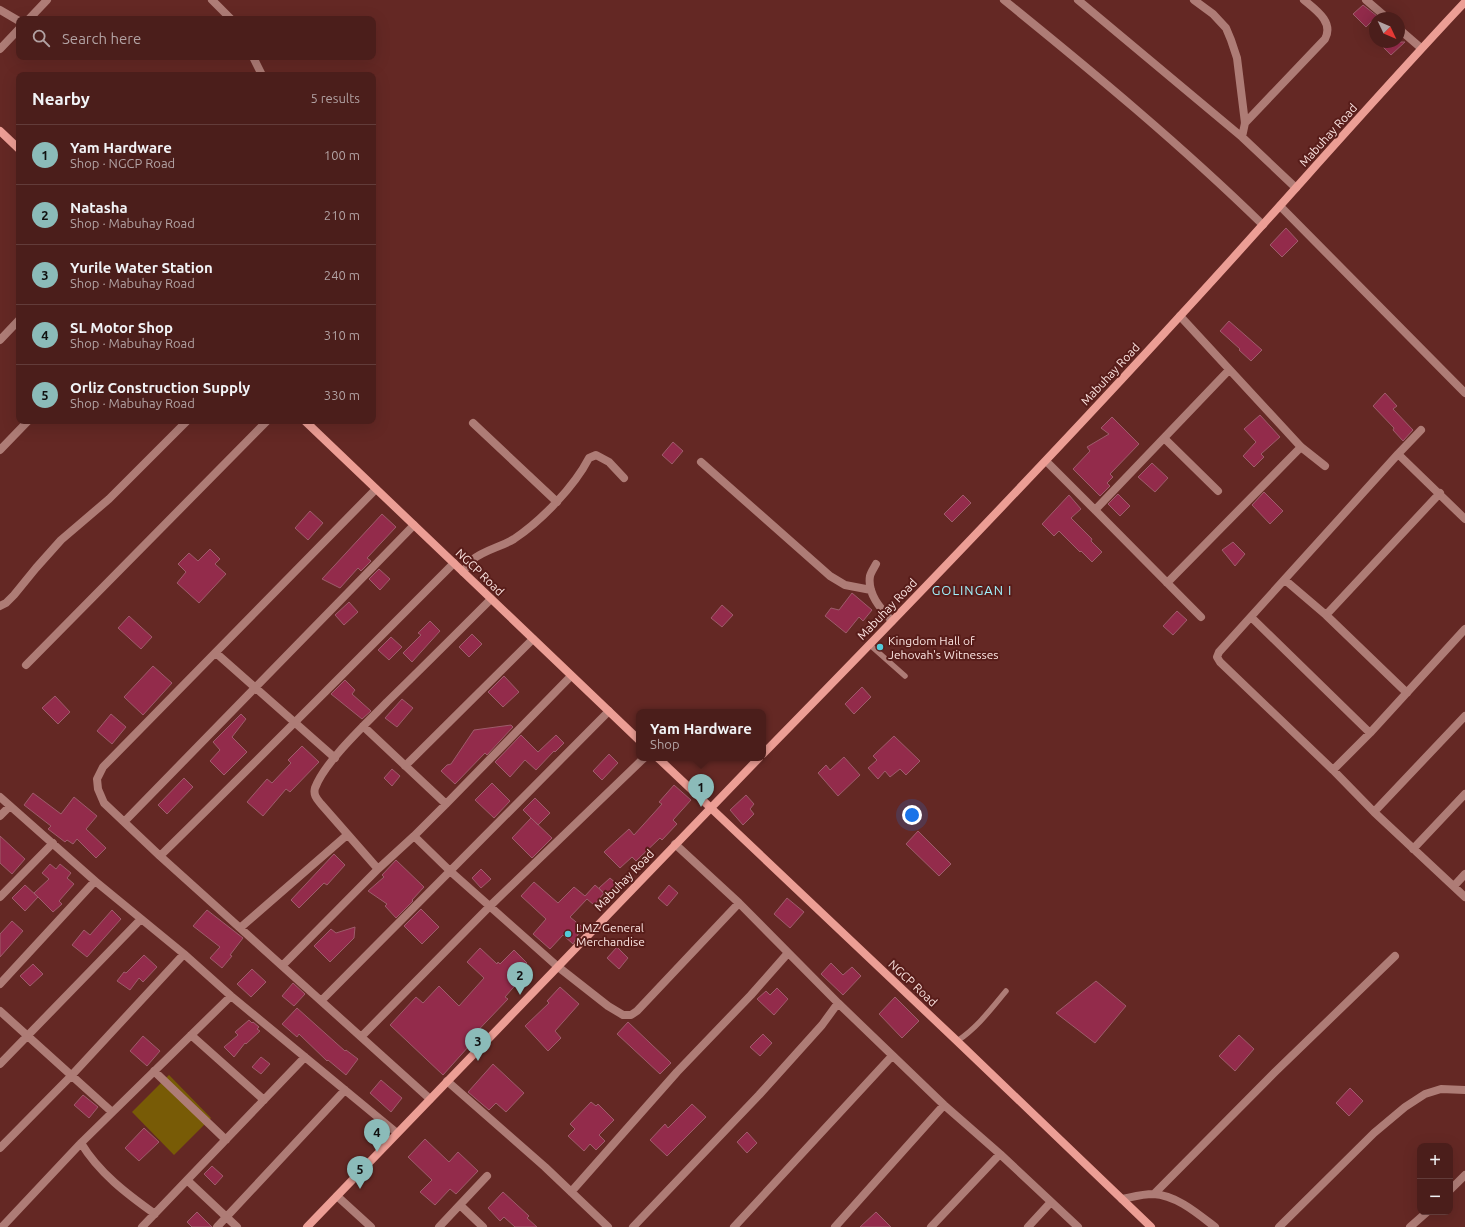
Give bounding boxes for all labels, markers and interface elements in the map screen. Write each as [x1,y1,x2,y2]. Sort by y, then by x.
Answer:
north arrow [1369,12,1405,48]
search box [16,16,376,60]
icon: search [30,27,52,49]
text: Search here [62,30,141,47]
text: Nearby [32,89,90,108]
text: 5 results [310,91,360,105]
street label: Mabuhay Road [1297,101,1359,169]
text: Yam Hardware [70,139,172,156]
text: 1 [41,148,49,162]
text: 100 m [324,148,360,162]
text: Shop · NGCP Road [70,156,175,170]
text: Natasha [70,199,128,216]
text: 2 [41,208,49,222]
text: 210 m [324,208,360,222]
text: Shop · Mabuhay Road [70,216,195,230]
text: Yurile Water Station [70,259,213,276]
text: 3 [41,268,49,282]
text: 240 m [324,268,360,282]
text: Shop · Mabuhay Road [70,276,195,290]
text: SL Motor Shop [70,319,173,336]
text: 4 [41,328,49,342]
text: 310 m [324,328,360,342]
text: Shop · Mabuhay Road [70,336,195,350]
street label: Mabuhay Road [1078,340,1142,408]
text: Orliz Construction Supply [70,379,250,396]
text: 5 [41,388,49,402]
text: 330 m [324,388,360,402]
text: Shop · Mabuhay Road [70,396,195,410]
street label: NGCP Road [453,546,507,598]
street label: Mabuhay Road [855,576,919,642]
district label: GOLINGAN I [932,583,1012,597]
place label: Kingdom Hall of Jehovah's Witnesses [888,634,999,661]
marker: Kingdom Hall of Jehovah's Witnesses [875,642,885,652]
popup [636,709,766,761]
text: Yam Hardware [650,720,752,737]
text: Shop [650,737,680,751]
pin: 1 [688,774,714,807]
your location [902,805,922,825]
street label: Mabuhay Road [592,847,656,913]
place label: LMZ General Merchandise [576,921,645,948]
marker: LMZ General Merchandise [563,929,573,939]
street label: NGCP Road [886,957,940,1009]
pin: 2 [507,962,533,995]
pin: 3 [465,1028,491,1061]
pin: 4 [364,1119,390,1152]
map controls [1417,1143,1453,1215]
button: + [1417,1143,1453,1179]
pin: 5 [347,1156,373,1189]
button: − [1417,1179,1453,1215]

